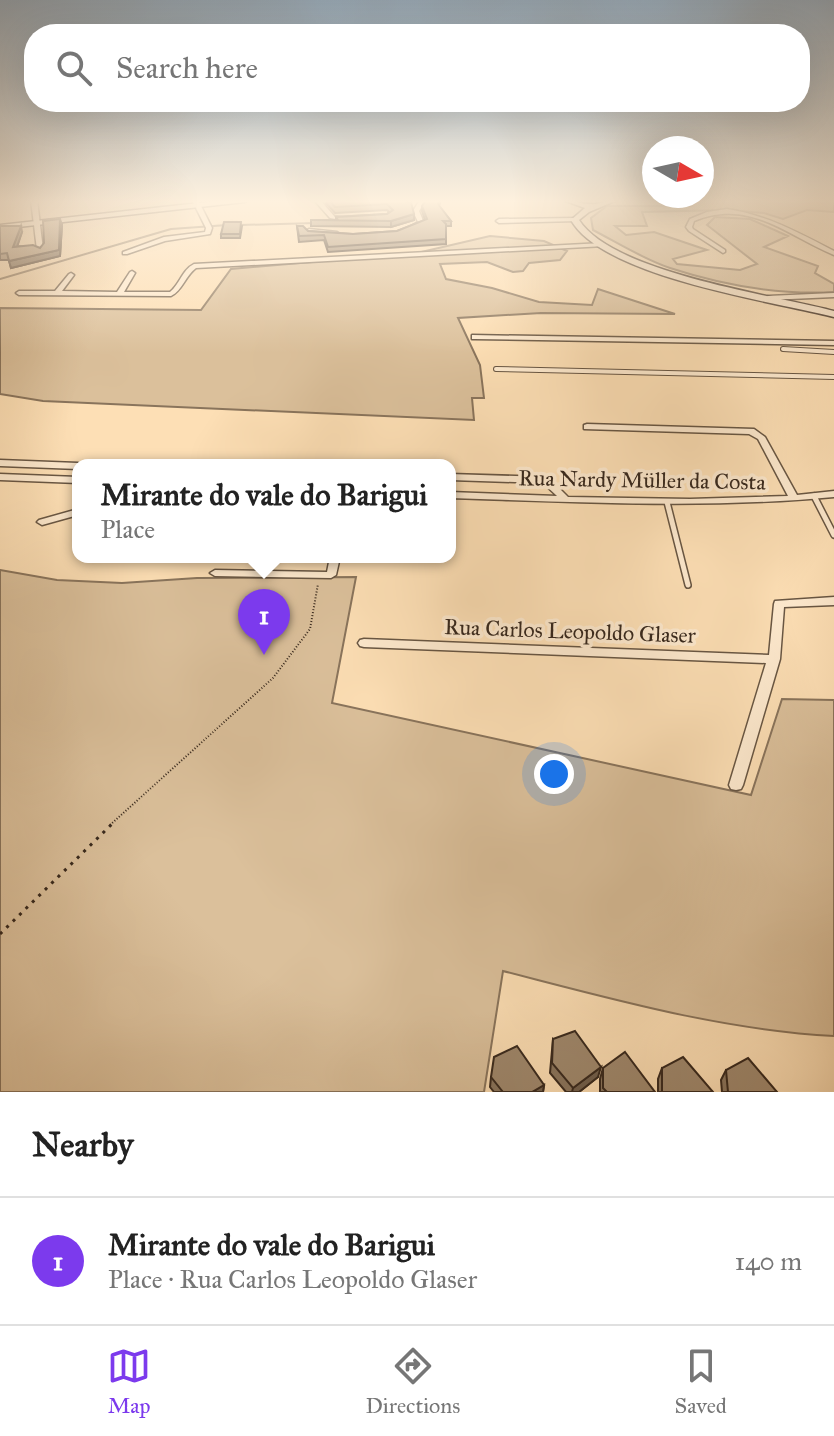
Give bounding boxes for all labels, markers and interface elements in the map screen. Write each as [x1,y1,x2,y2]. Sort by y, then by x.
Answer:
search box [24,24,810,112]
icon: search [52,46,96,90]
text: Search here [116,50,258,86]
north arrow [642,136,714,208]
popup [72,459,456,563]
street label: Rua Nardy Müller da Costa [518,464,767,496]
text: Mirante do vale do Barigui [100,477,428,513]
text: Place [100,513,155,545]
pin: 1 [238,589,290,655]
street label: Rua Carlos Leopoldo Glaser [444,613,697,649]
your location [534,754,574,794]
text: Nearby [32,1124,134,1165]
text: Mirante do vale do Barigui [108,1227,435,1263]
text: 1 [53,1245,63,1277]
text: 140 m [735,1245,802,1277]
text: Place · Rua Carlos Leopoldo Glaser [108,1263,477,1295]
tab: Map [107,1344,151,1419]
tab: Directions [365,1344,460,1419]
tab: Saved [675,1344,727,1419]

